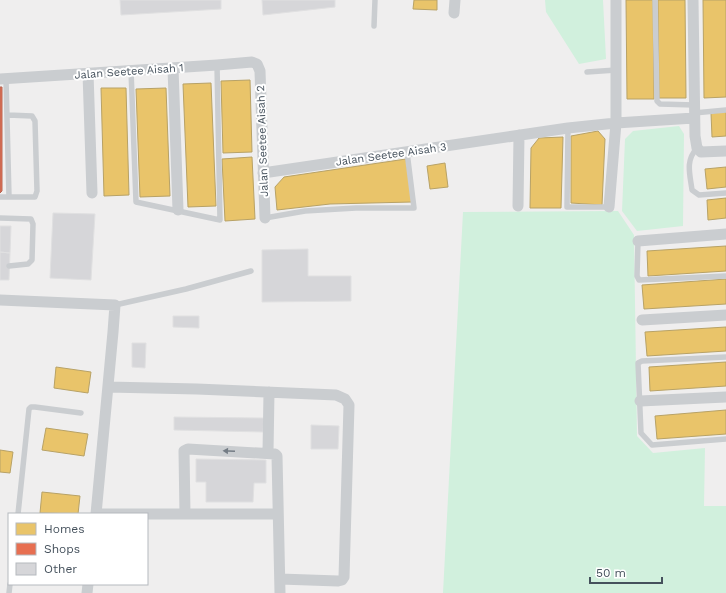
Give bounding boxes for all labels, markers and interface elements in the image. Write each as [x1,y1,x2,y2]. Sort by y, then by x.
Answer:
street label: Jalan Seetee Aisah 1 [74,61,184,82]
street label: Jalan Seetee Aisah 2 [254,85,271,197]
street label: Jalan Seetee Aisah 3 [335,140,447,169]
one-way arrow [223,447,235,454]
legend [8,513,148,585]
text: Homes [44,522,85,536]
text: Shops [44,542,80,556]
scale bar [590,559,662,585]
text: Other [44,562,77,576]
text: 50 m [596,566,626,580]

